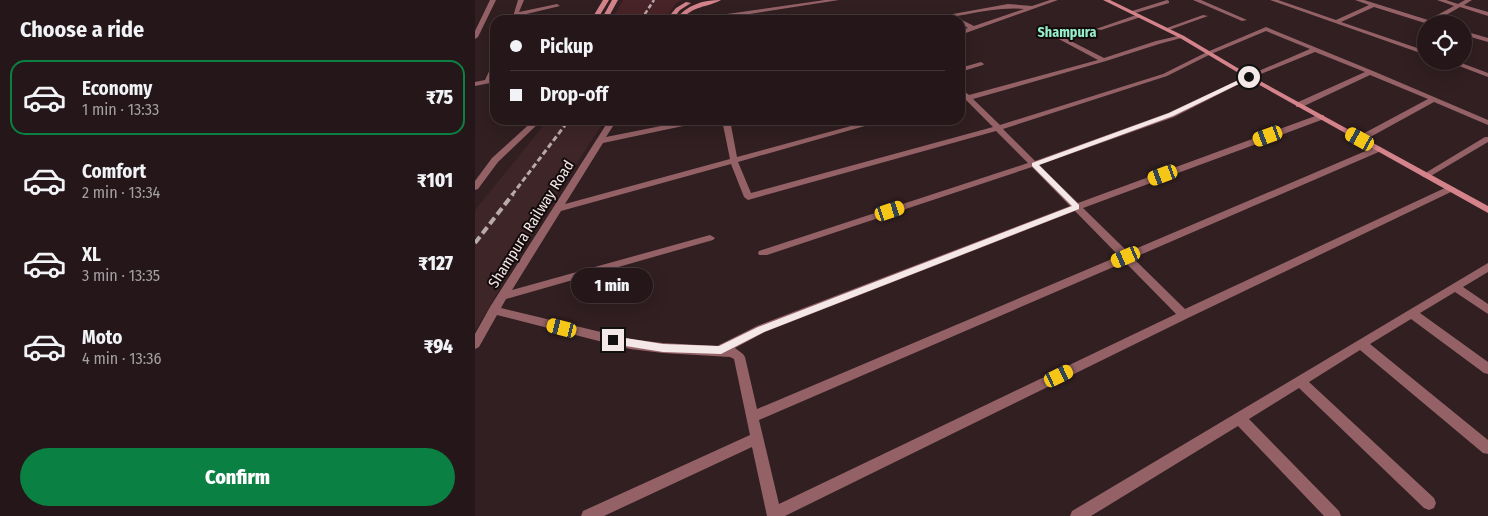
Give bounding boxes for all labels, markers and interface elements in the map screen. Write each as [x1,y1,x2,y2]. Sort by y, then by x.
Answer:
map controls [1417,15,1472,70]
button: locate [1417,15,1472,70]
text: Choose a ride [20,16,144,43]
district label: Shampura [1038,24,1096,41]
text: Pickup [540,35,593,58]
route start [1238,66,1260,88]
icon: car [22,75,67,120]
text: Economy [82,77,152,100]
text: Drop-off [540,83,608,106]
text: ₹75 [426,86,453,109]
text: 1 min · 13:33 [82,100,159,119]
car [1251,124,1284,148]
car [1343,125,1376,153]
street label: Shampura Railway Road [484,157,578,291]
icon: car [22,158,67,203]
text: Comfort [82,160,146,183]
car [1146,163,1179,187]
text: ₹101 [417,169,453,192]
text: 2 min · 13:34 [82,183,160,202]
car [873,199,906,223]
icon: car [22,241,67,286]
text: XL [82,243,101,266]
car [1109,244,1142,270]
text: ₹127 [418,252,453,275]
text: 3 min · 13:35 [82,266,160,285]
callout: 1 min [572,268,654,302]
text: 1 min [595,276,629,295]
car [545,317,578,339]
icon: car [22,324,67,369]
text: Moto [82,326,122,349]
route end [602,329,624,351]
text: ₹94 [424,335,453,358]
text: 4 min · 13:36 [82,349,161,368]
car [1042,363,1075,389]
button: Confirm [20,448,455,506]

